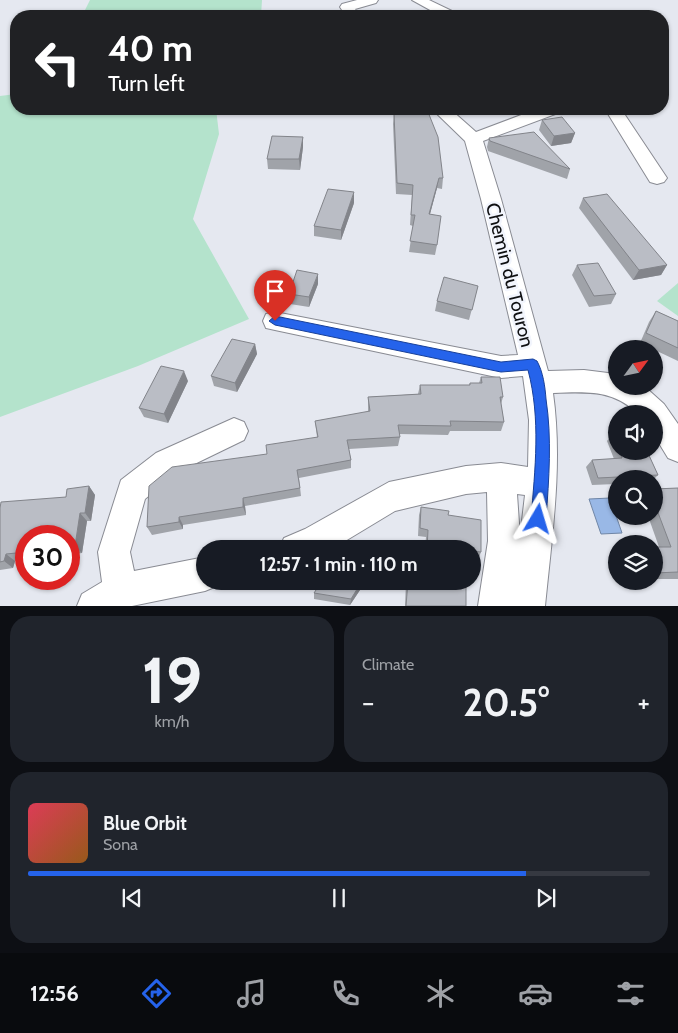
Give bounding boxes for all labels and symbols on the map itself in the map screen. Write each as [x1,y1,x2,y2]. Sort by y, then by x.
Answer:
street label: Chemin du Touron [481,200,539,350]
pin [254,270,296,321]
north arrow [608,340,662,395]
position arrow [511,492,563,544]
speed limit sign: 30 [15,525,80,590]

